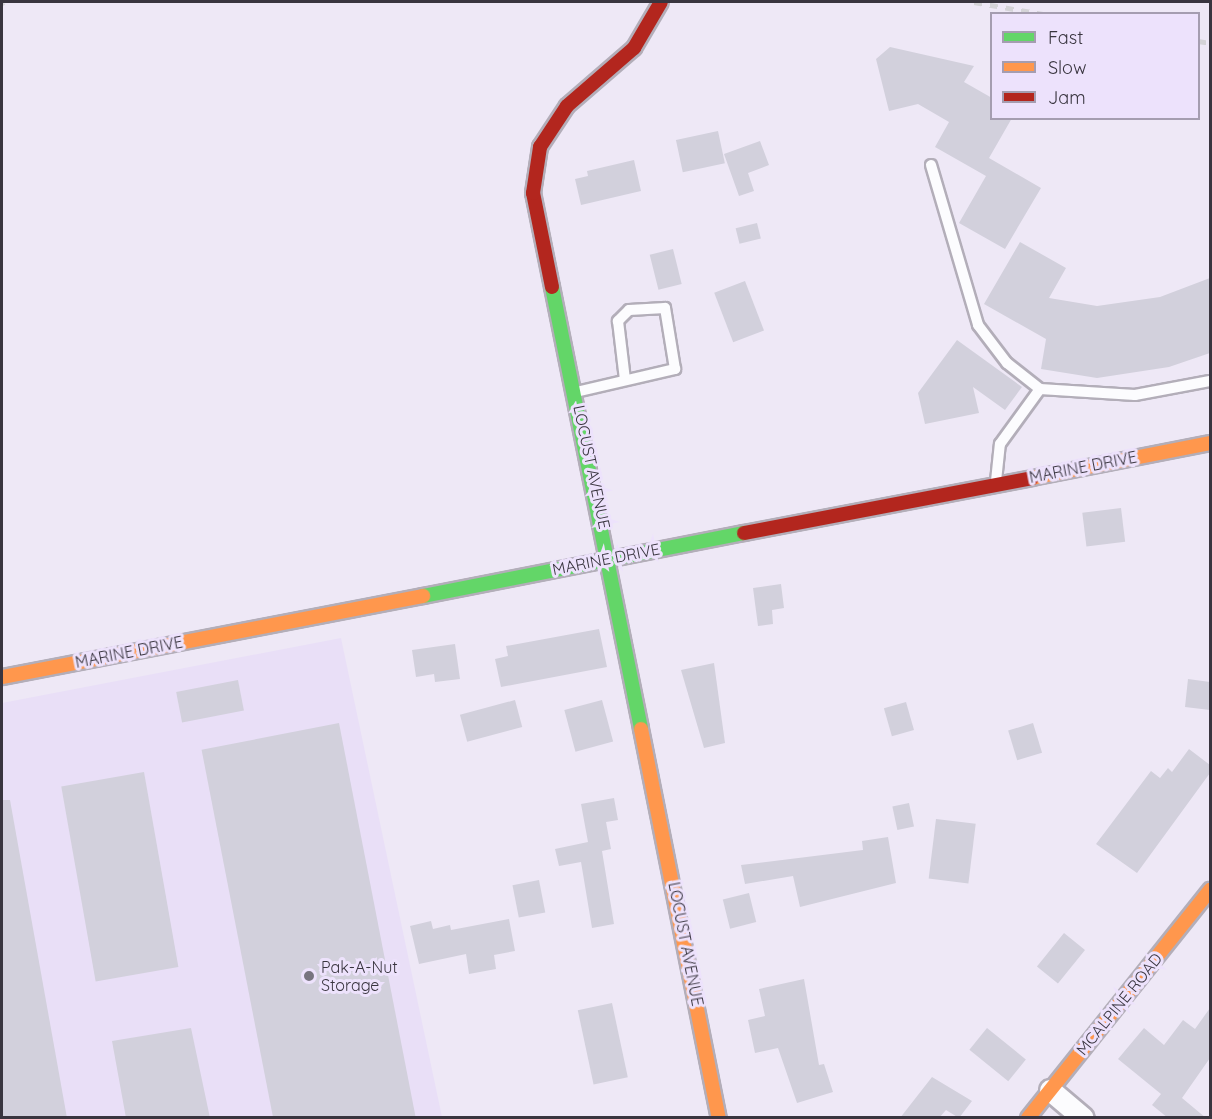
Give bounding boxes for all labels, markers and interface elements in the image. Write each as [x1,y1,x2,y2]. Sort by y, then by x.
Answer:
legend [990,12,1200,120]
text: Fast [1048,26,1083,49]
text: Slow [1048,56,1086,79]
text: Jam [1048,86,1086,109]
street label: LOCUST AVENUE [570,403,614,531]
street label: MARINE DRIVE [1027,447,1139,487]
street label: MARINE DRIVE [550,539,662,579]
street label: MARINE DRIVE [73,632,185,672]
street label: LOCUST AVENUE [665,880,707,1008]
street label: MCALPINE ROAD [1072,949,1166,1059]
place label: Pak-A-Nut Storage [321,957,398,995]
marker: Pak-A-Nut Storage [302,969,316,983]

